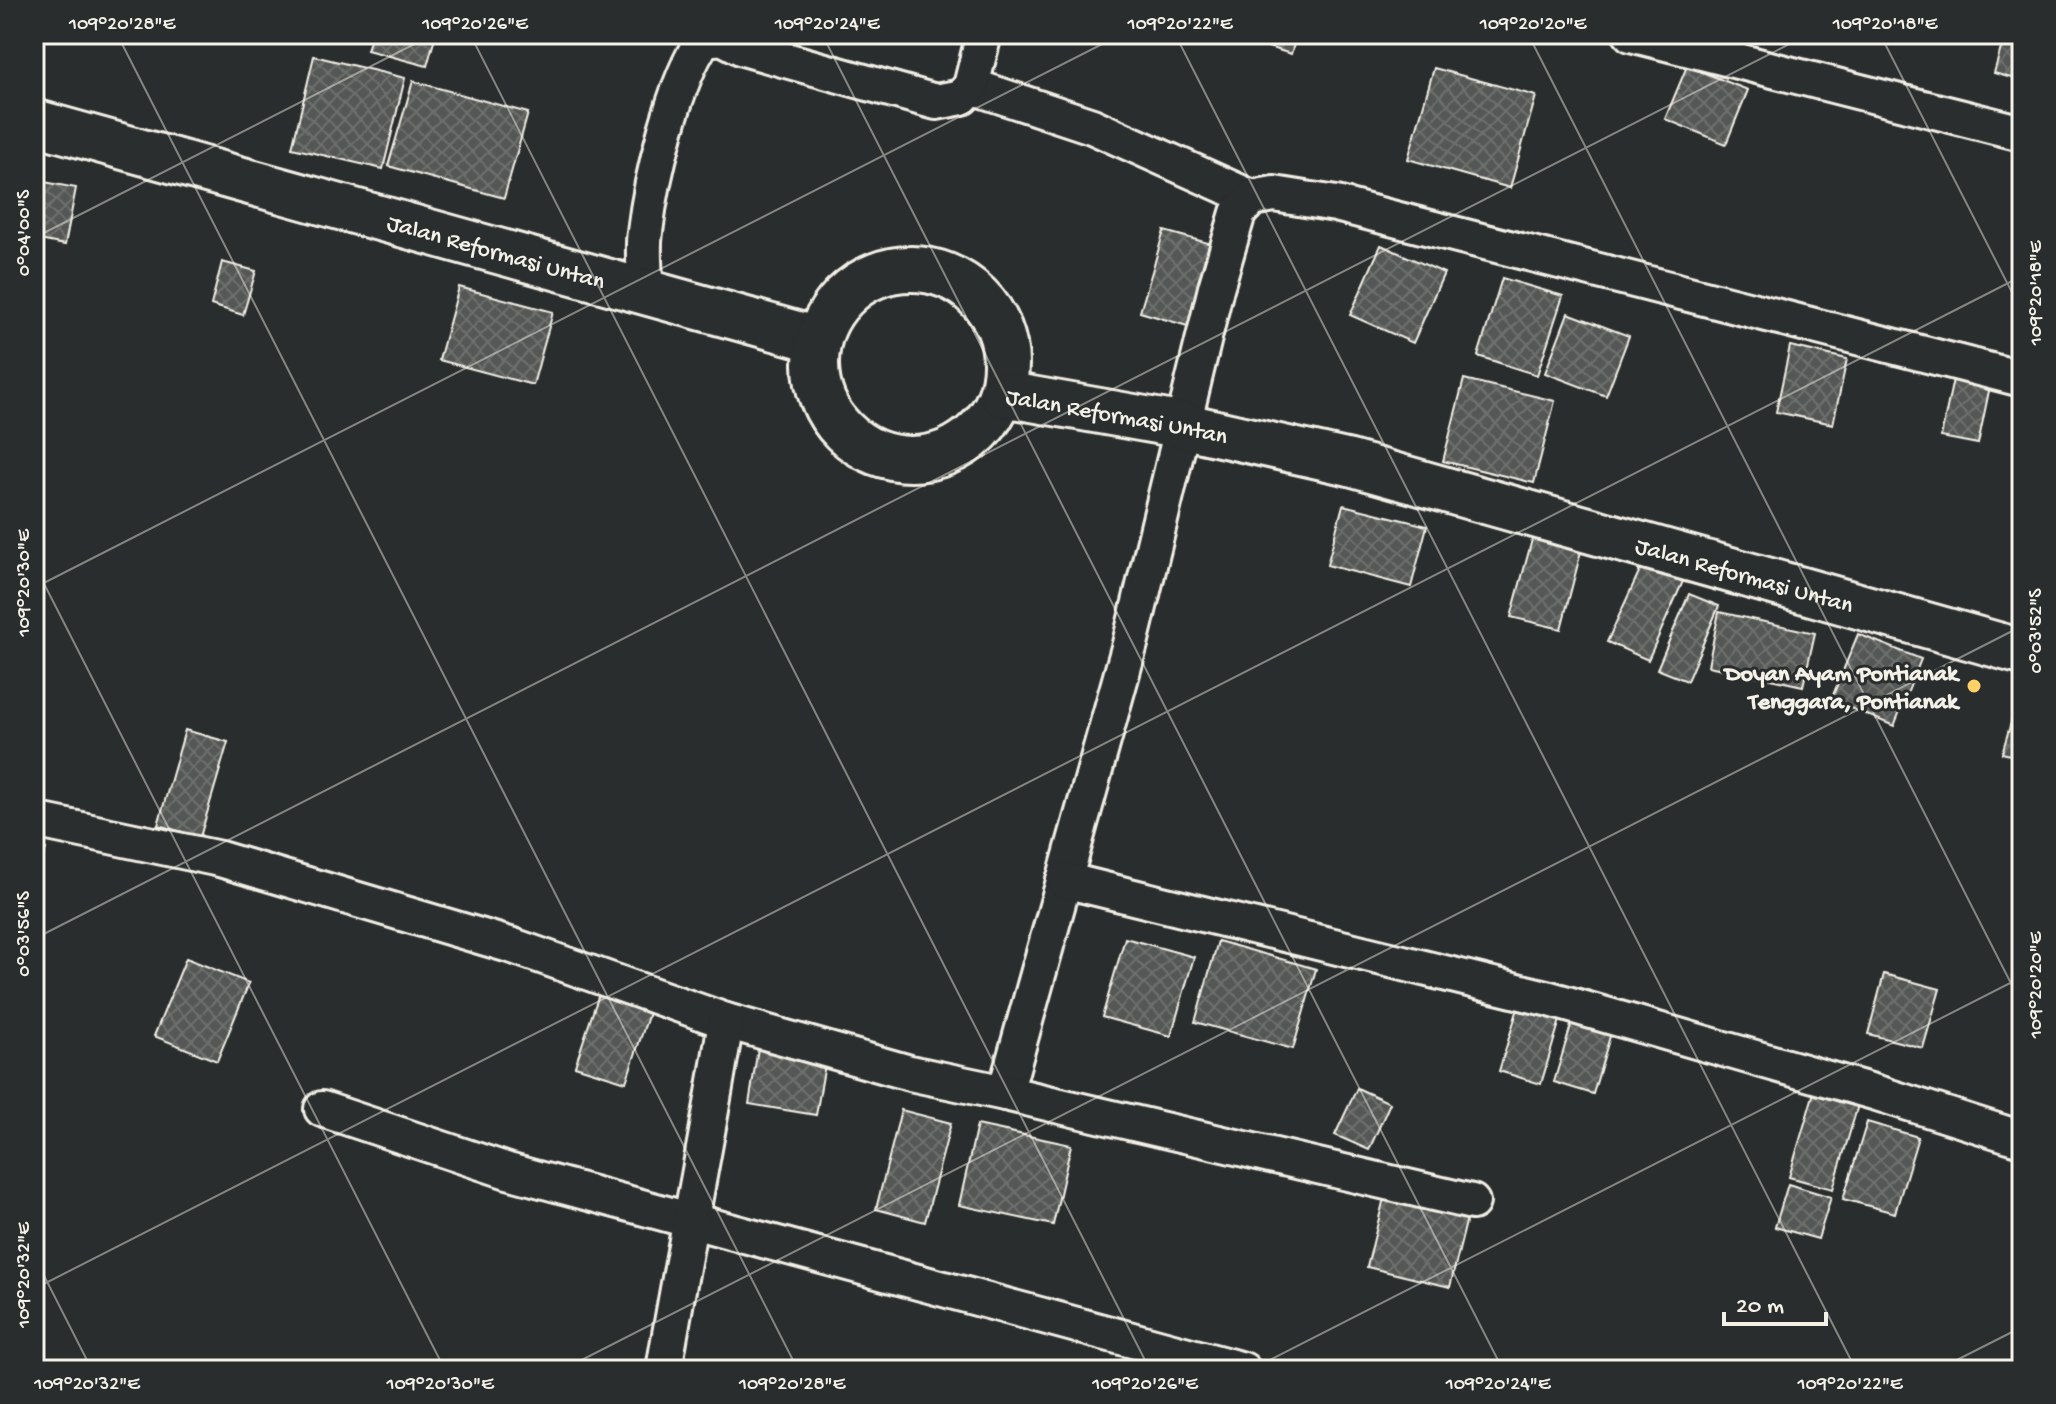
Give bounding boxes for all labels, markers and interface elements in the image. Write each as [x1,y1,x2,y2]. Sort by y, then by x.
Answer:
text: 109°20'28"E [68,14,177,37]
text: 109°20'26"E [421,14,529,37]
text: 109°20'24"E [774,14,881,37]
text: 109°20'22"E [1126,14,1234,37]
text: 109°20'20"E [1479,14,1588,37]
text: 109°20'18"E [1832,14,1939,37]
text: 0°04'00"S [14,189,37,276]
street label: Jalan Reformasi Untan [383,210,608,298]
text: 109°20'18"E [2026,239,2049,346]
street label: Jalan Reformasi Untan [1003,384,1231,453]
text: 109°20'30"E [14,528,37,638]
street label: Jalan Reformasi Untan [1632,533,1857,622]
text: 0°03'52"S [2026,588,2049,674]
place label: Doyan Ayam Pontianak Tenggara, Pontianak [1723,661,1961,718]
marker: Doyan Ayam Pontianak Tenggara, Pontianak [1965,677,1983,695]
text: 0°03'56"S [14,891,37,977]
text: 109°20'20"E [2026,930,2049,1039]
text: 109°20'32"E [14,1221,37,1329]
scale bar [1724,1276,1826,1326]
text: 20 m [1736,1293,1784,1322]
text: 109°20'32"E [33,1374,141,1397]
text: 109°20'30"E [385,1374,495,1397]
text: 109°20'28"E [738,1374,847,1397]
text: 109°20'26"E [1091,1374,1199,1397]
text: 109°20'24"E [1445,1374,1552,1397]
text: 109°20'22"E [1796,1374,1904,1397]

